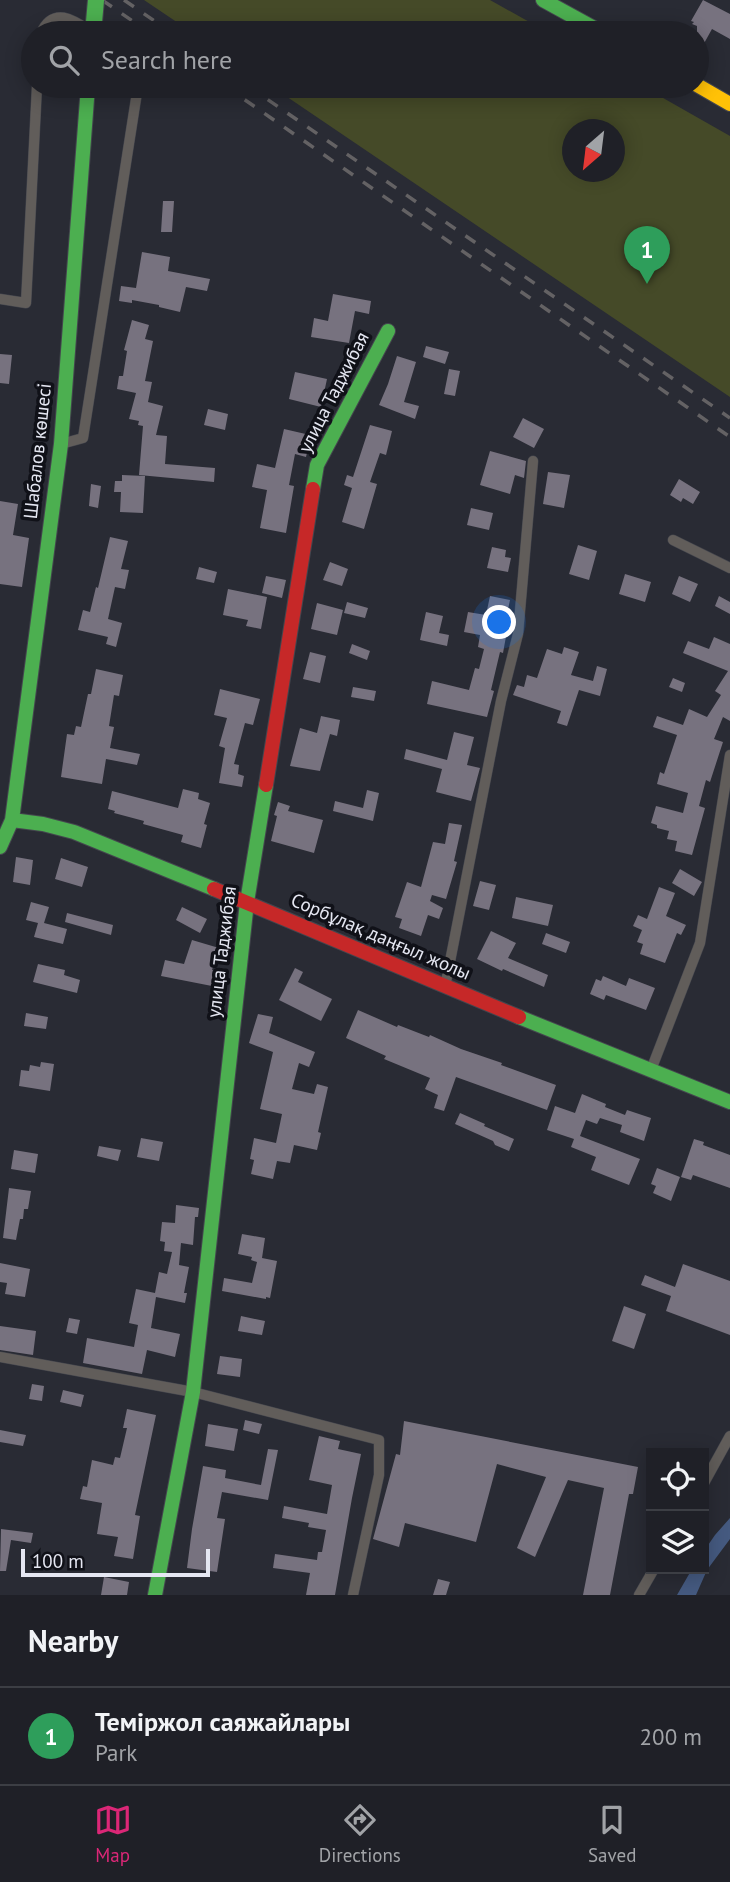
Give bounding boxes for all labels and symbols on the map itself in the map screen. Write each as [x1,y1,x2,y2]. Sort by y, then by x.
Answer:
north arrow [562,119,625,182]
pin: 1 [624,226,670,284]
street label: улица Таджибая [292,328,374,456]
street label: Шабалов көшесі [18,382,56,520]
your location [482,605,516,639]
street label: улица Таджибая [201,885,241,1019]
street label: Сорбұлақ даңғыл жолы [288,887,474,985]
scale bar [21,1546,210,1578]

